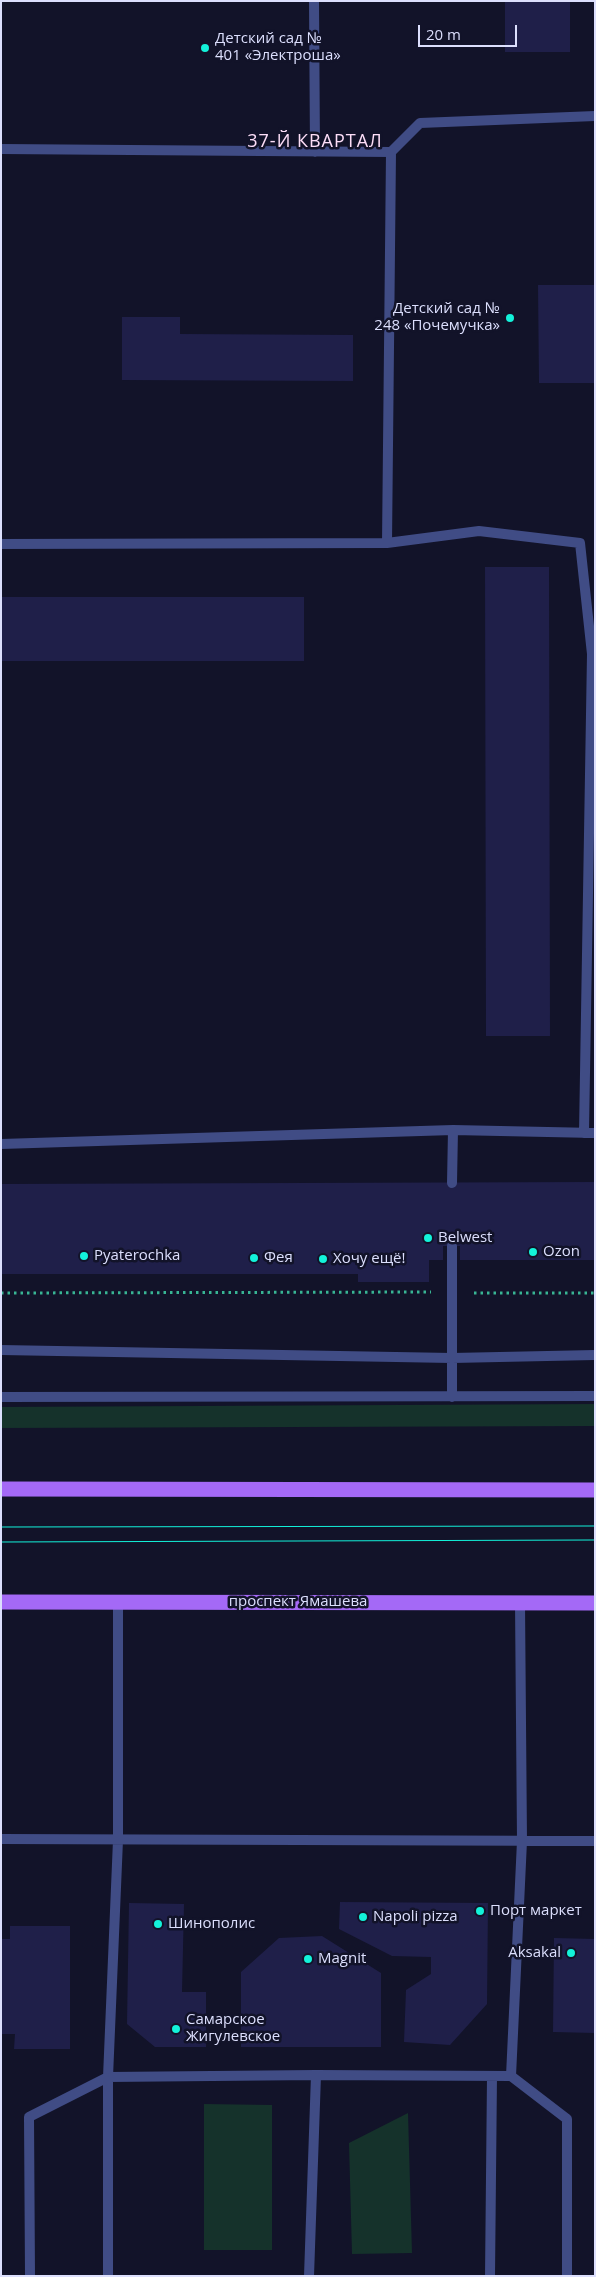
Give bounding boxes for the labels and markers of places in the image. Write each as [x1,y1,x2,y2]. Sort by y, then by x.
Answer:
place label: Детский сад № 401 «Электроша» [215,30,341,65]
marker: Детский сад № 401 «Электроша» [199,42,211,54]
place label: Детский сад № 248 «Почемучка» [374,300,500,335]
marker: Детский сад № 248 «Почемучка» [504,312,516,324]
place label: Belwest [438,1229,492,1247]
marker: Belwest [422,1232,434,1244]
place label: Ozon [543,1243,580,1261]
marker: Ozon [527,1246,539,1258]
place label: Pyaterochka [94,1247,180,1265]
place label: Фея [264,1249,293,1267]
marker: Pyaterochka [78,1250,90,1262]
place label: Хочу ещё! [333,1250,405,1268]
marker: Фея [248,1252,260,1264]
marker: Хочу ещё! [317,1253,329,1265]
place label: Порт маркет [490,1902,582,1920]
marker: Порт маркет [474,1905,486,1917]
place label: Napoli pizza [373,1908,458,1926]
marker: Napoli pizza [357,1911,369,1923]
place label: Шинополис [168,1915,255,1933]
marker: Шинополис [152,1918,164,1930]
place label: Aksakal [508,1944,561,1962]
marker: Aksakal [565,1947,577,1959]
place label: Magnit [318,1950,366,1968]
marker: Magnit [302,1953,314,1965]
place label: Самарское Жигулевское [186,2011,280,2046]
marker: Самарское Жигулевское [170,2023,182,2035]

